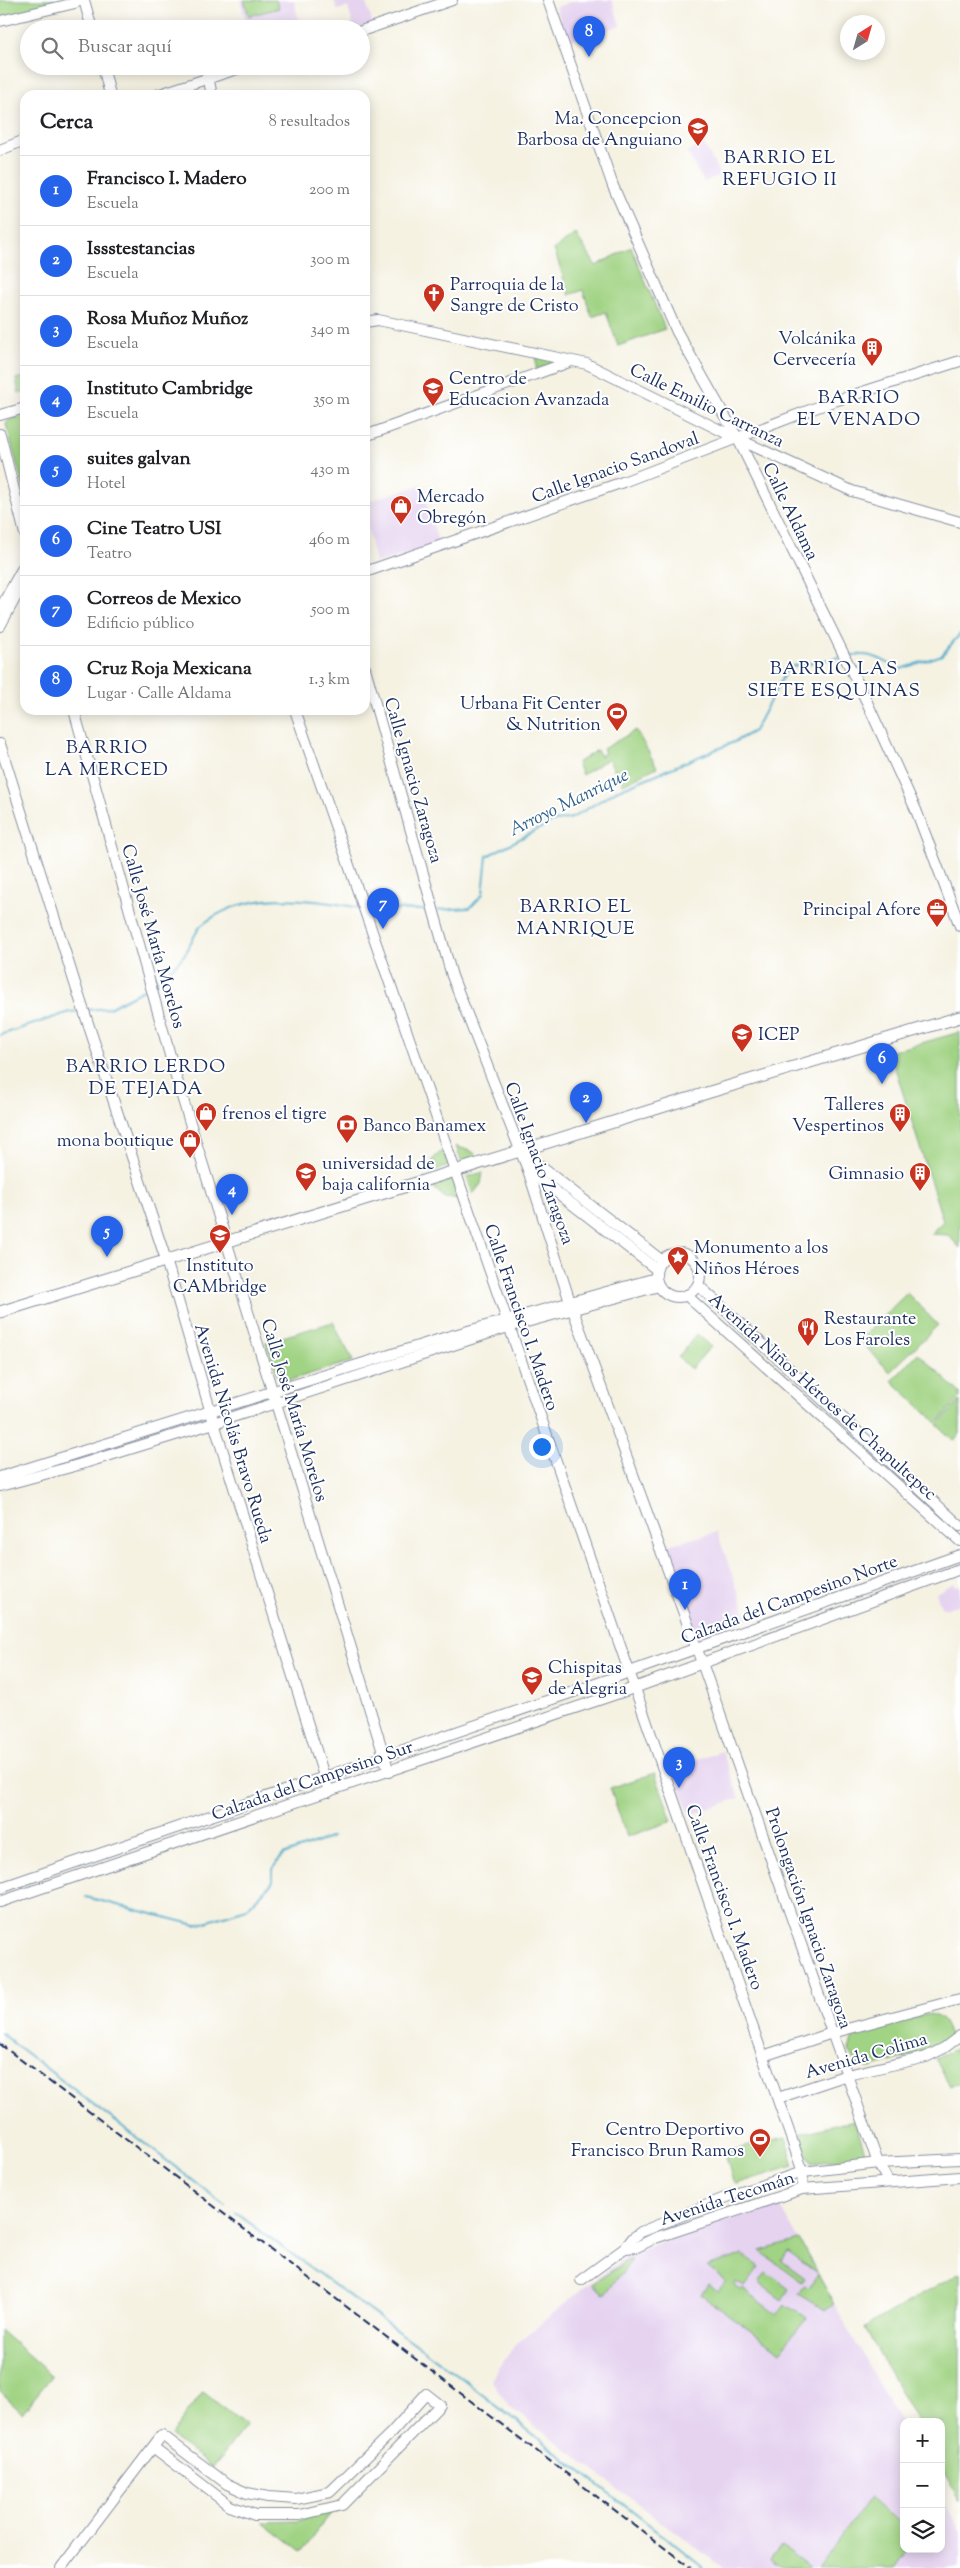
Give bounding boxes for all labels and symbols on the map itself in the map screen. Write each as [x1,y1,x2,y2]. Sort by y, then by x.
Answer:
north arrow [840,15,885,60]
pin: 8 [573,16,605,57]
place label: Ma. Concepcion Barbosa de Anguiano [517,107,682,154]
school or university icon: Ma. Concepcion Barbosa de Anguiano [686,116,710,147]
district label: BARRIO EL REFUGIO II [722,145,838,194]
place label: Parroquia de la Sangre de Cristo [450,273,579,320]
church icon: Parroquia de la Sangre de Cristo [422,282,446,313]
place label: Volcánika Cervecería [773,327,856,374]
building icon: Volcánika Cervecería [860,336,884,367]
street label: Calle Emilio Carranza [624,358,788,456]
place label: Centro de Educacion Avanzada [449,367,609,414]
school or university icon: Centro de Educacion Avanzada [421,376,445,407]
district label: BARRIO EL VENADO [797,385,921,434]
street label: Calle Ignacio Sandoval [528,426,703,511]
street label: Calle Aldama [754,459,824,565]
place label: Mercado Obregón [417,485,487,532]
shop icon: Mercado Obregón [389,494,413,525]
district label: BARRIO LAS SIETE ESQUINAS [747,656,921,705]
place label: Urbana Fit Center & Nutrition [460,692,601,739]
street label: Calle Ignacio Zaragoza [376,695,448,867]
sports icon: Urbana Fit Center & Nutrition [605,701,629,732]
district label: BARRIO LA MERCED [45,735,169,784]
water label: Arroyo Manrique [505,762,634,844]
street label: Calle José María Morelos [113,841,191,1032]
pin: 7 [367,888,399,929]
district label: BARRIO EL MANRIQUE [517,894,635,943]
office icon: Principal Afore [925,897,949,928]
place label: Principal Afore [803,898,921,924]
school or university icon: ICEP [730,1022,754,1053]
place label: ICEP [758,1023,799,1049]
pin: 6 [866,1043,898,1084]
district label: BARRIO LERDO DE TEJADA [66,1054,226,1103]
street label: Calle Ignacio Zaragoza [497,1079,580,1249]
pin: 2 [570,1082,602,1123]
place label: Talleres Vespertinos [792,1093,884,1140]
shop icon: frenos el tigre [194,1101,218,1132]
place label: frenos el tigre [222,1102,327,1128]
building icon: Talleres Vespertinos [888,1102,912,1133]
bank icon: Banco Banamex [335,1113,359,1144]
place label: Banco Banamex [363,1114,486,1140]
shop icon: mona boutique [178,1128,202,1159]
place label: mona boutique [57,1129,174,1155]
place label: universidad de baja california [322,1152,435,1199]
school or university icon: universidad de baja california [294,1161,318,1192]
building icon: Gimnasio [908,1161,932,1192]
place label: Gimnasio [828,1162,904,1188]
pin: 4 [216,1174,248,1215]
pin: 5 [91,1216,123,1257]
street label: Calle Francisco I. Madero [476,1221,564,1415]
school or university icon: Instituto CAMbridge [208,1223,232,1254]
place label: Monumento a los Niños Héroes [694,1236,828,1283]
place icon: Monumento a los Niños Héroes [666,1245,690,1276]
place label: Instituto CAMbridge [173,1254,267,1301]
street label: Avenida Niños Héroes de Chapultepec [702,1288,942,1507]
place label: Restaurante Los Faroles [824,1307,916,1354]
street label: Calle José María Morelos [253,1316,333,1505]
restaurant icon: Restaurante Los Faroles [796,1316,820,1347]
street label: Avenida Nicolás Bravo Rueda [186,1320,278,1547]
your location [529,1434,555,1460]
street label: Calzada del Campesino Norte [678,1549,902,1652]
pin: 1 [669,1569,701,1610]
place label: Chispitas de Alegria [548,1656,627,1703]
school or university icon: Chispitas de Alegria [520,1665,544,1696]
street label: Calzada del Campesino Sur [208,1735,417,1829]
pin: 3 [663,1747,695,1788]
street label: Calle Francisco I. Madero [677,1801,769,1994]
street label: Prolongación Ignacio Zaragoza [757,1804,857,2033]
street label: Avenida Colima [802,2027,931,2087]
place label: Centro Deportivo Francisco Brun Ramos [571,2118,744,2165]
sports icon: Centro Deportivo Francisco Brun Ramos [748,2127,772,2158]
street label: Avenida Tecomán [657,2166,799,2234]

